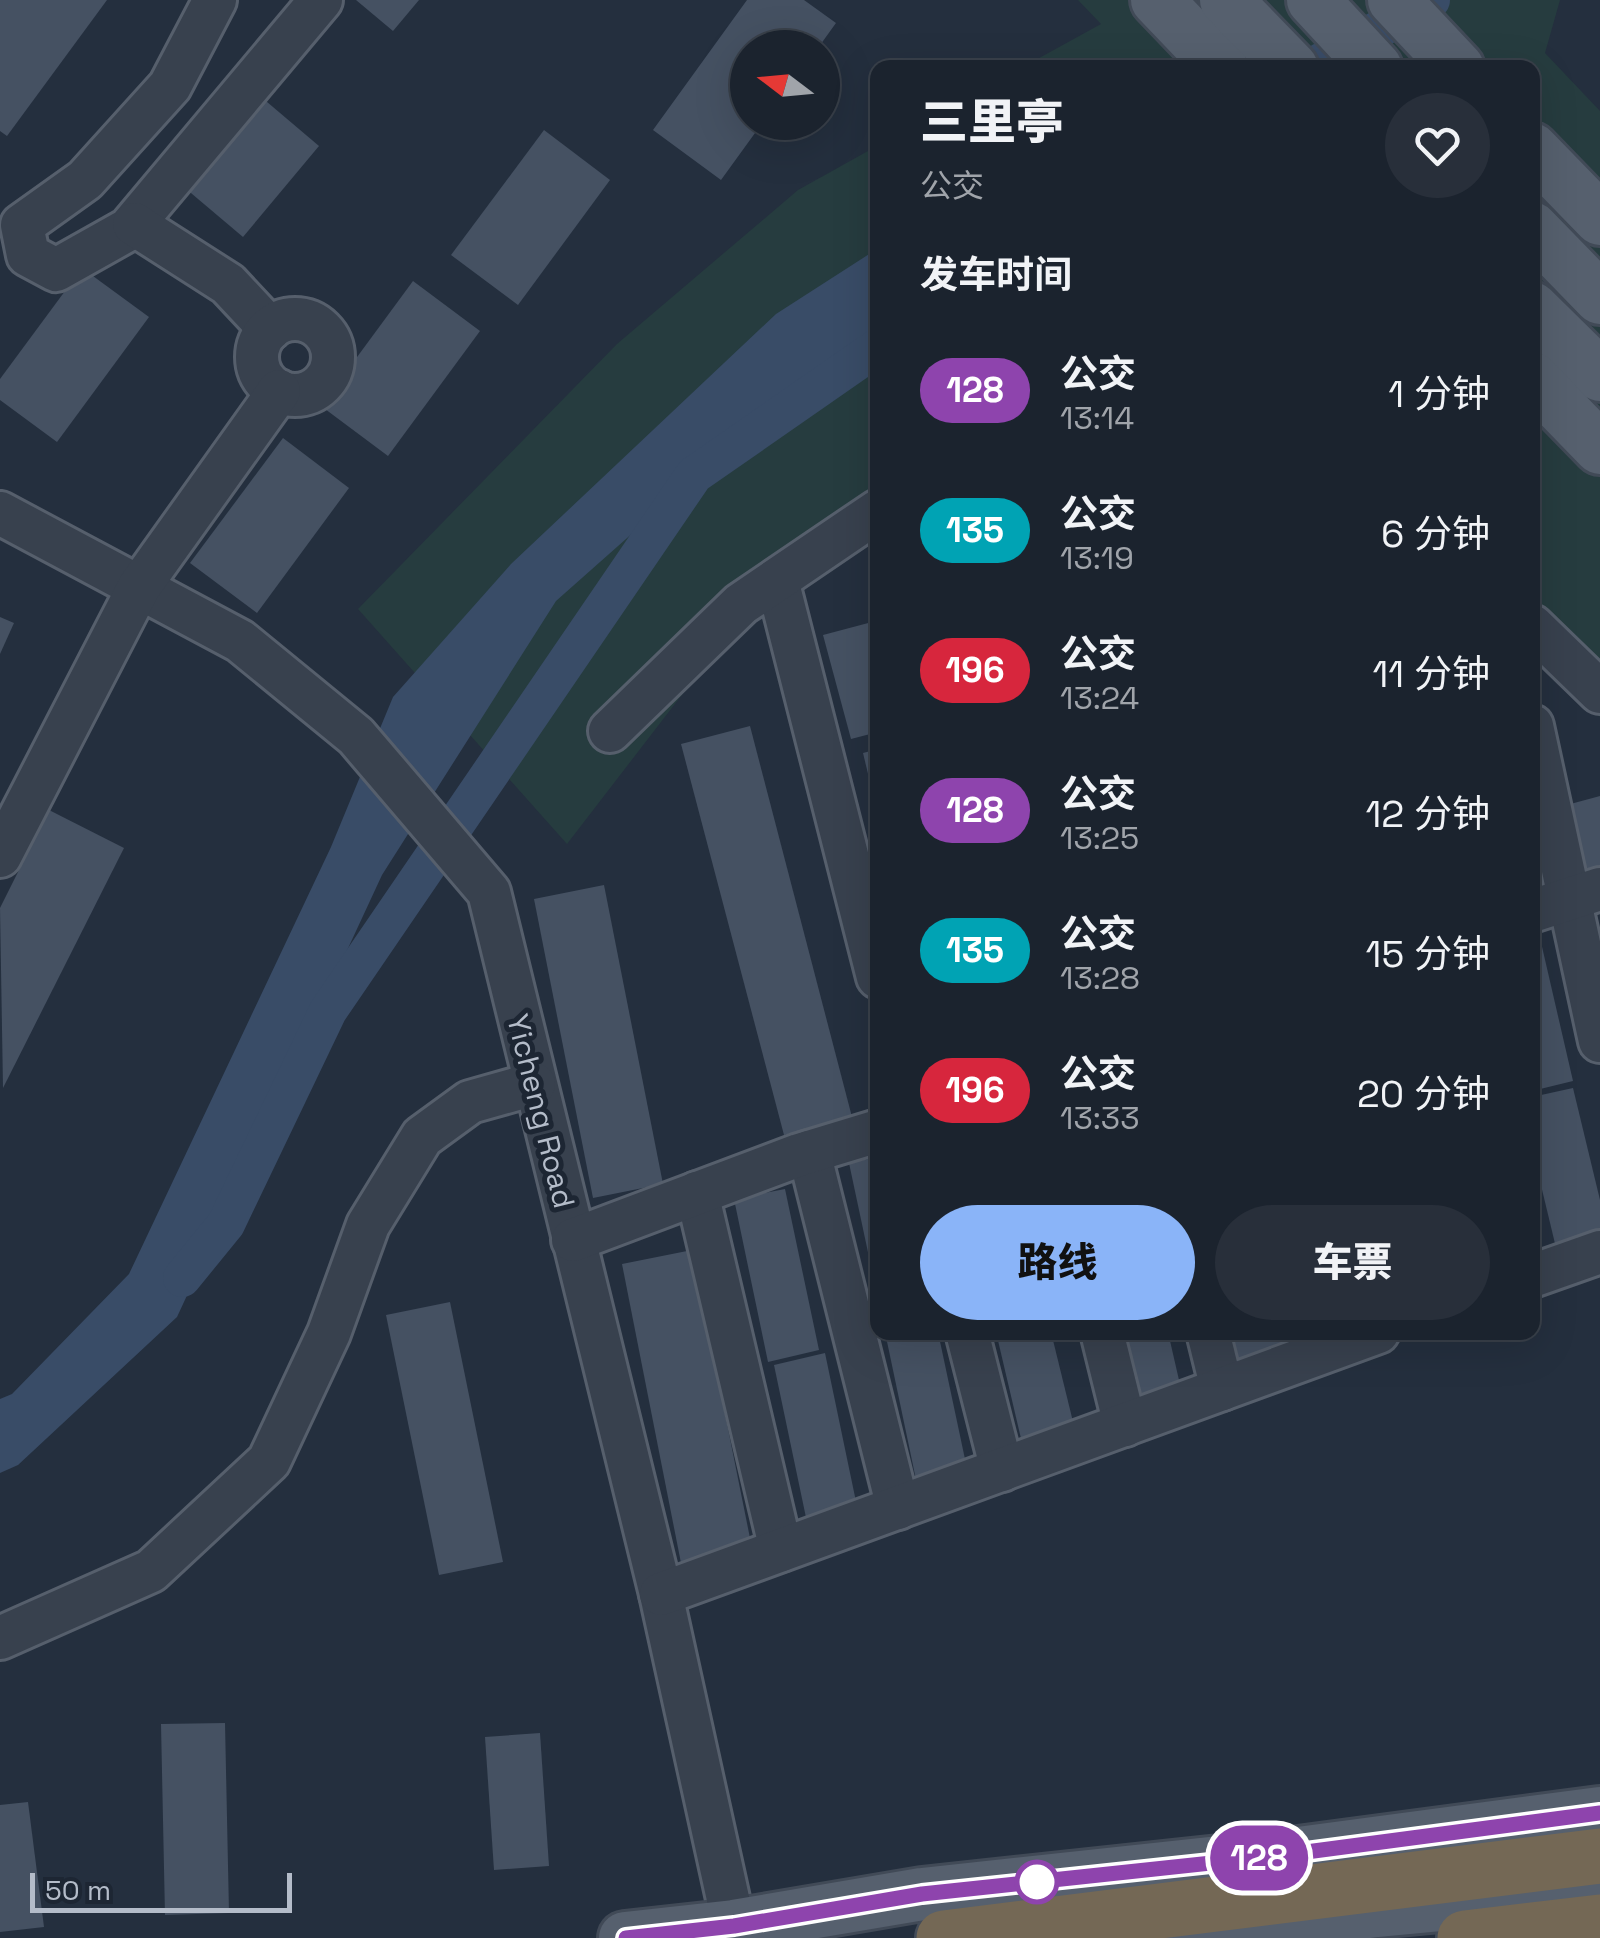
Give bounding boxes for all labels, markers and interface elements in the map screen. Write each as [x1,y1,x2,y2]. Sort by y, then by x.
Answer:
north arrow [730,30,840,140]
map controls [730,30,840,140]
text: 三里亭 [920,92,1064,153]
button: heart [1385,93,1490,198]
text: 公交 [920,166,984,206]
text: 发车时间 [920,251,1072,299]
text: 公交 [1060,350,1136,398]
text: 128 [946,368,1004,412]
text: 1 分钟 [1388,370,1490,418]
text: 13:14 [1060,398,1134,438]
text: 公交 [1060,490,1136,538]
text: 135 [946,508,1004,552]
text: 6 分钟 [1381,510,1490,558]
text: 13:19 [1060,538,1134,578]
text: 公交 [1060,630,1136,678]
text: 196 [945,648,1005,692]
text: 11 分钟 [1372,650,1490,698]
text: 13:24 [1060,678,1139,718]
text: 公交 [1060,770,1136,818]
text: 128 [946,788,1004,832]
text: 12 分钟 [1365,790,1490,838]
text: 13:25 [1060,818,1139,858]
text: 公交 [1060,910,1136,958]
text: 135 [946,928,1004,972]
text: 15 分钟 [1366,930,1490,978]
text: 13:28 [1060,958,1140,998]
street label: Yicheng Road [498,1010,584,1212]
text: 公交 [1060,1050,1136,1098]
text: 196 [945,1068,1005,1112]
text: 20 分钟 [1357,1070,1490,1118]
text: 13:33 [1060,1098,1139,1138]
button: 路线 [920,1205,1195,1320]
button: 车票 [1215,1205,1490,1320]
line badge: 128 [1202,1826,1316,1890]
text: 128 [1230,1836,1288,1880]
unlabelled marker [1016,1861,1058,1903]
scale bar [30,1868,292,1912]
text: 50 m [45,1872,111,1908]

